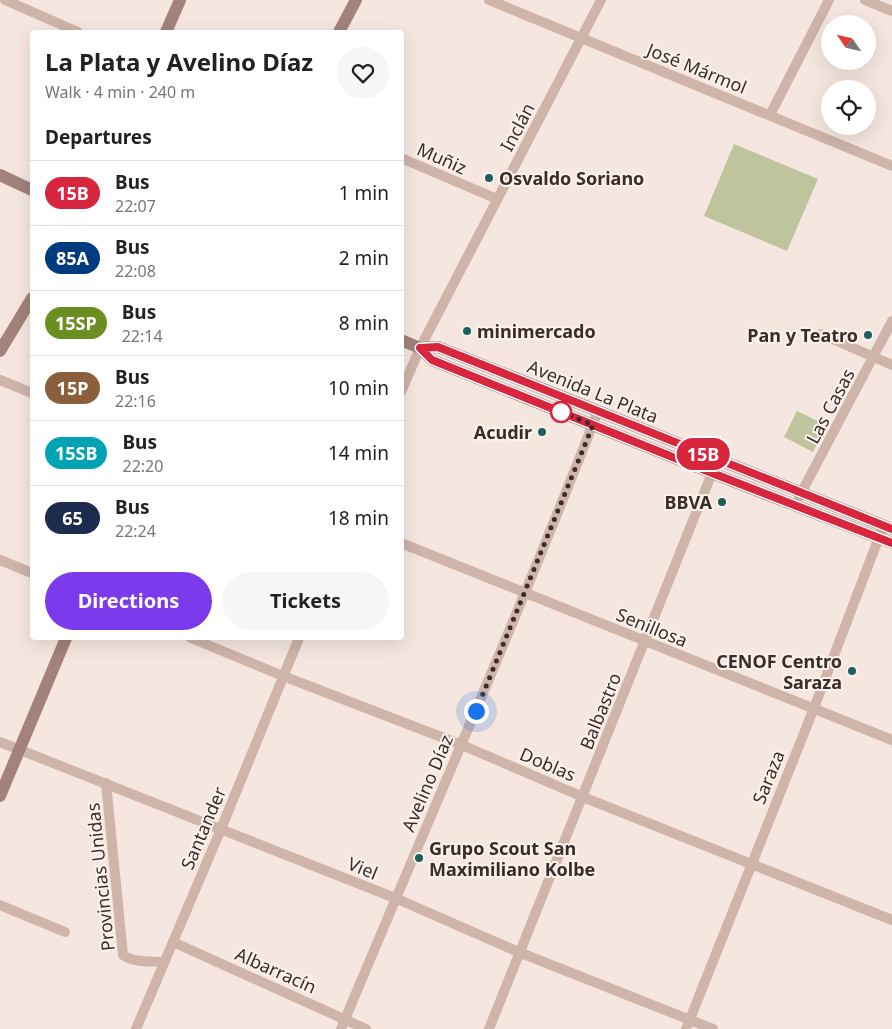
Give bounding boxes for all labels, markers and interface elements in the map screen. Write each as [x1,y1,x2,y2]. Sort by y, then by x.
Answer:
north arrow [821,15,876,70]
map controls [821,15,876,135]
street label: José Mármol [642,36,750,99]
text: La Plata y Avelino Díaz [45,45,313,78]
button: heart [337,47,389,99]
button: locate [821,80,876,135]
text: Walk · 4 min · 240 m [45,81,195,103]
street label: Inclán [494,99,540,155]
text: Departures [45,124,152,150]
street label: Muñiz [414,137,470,179]
place label: Osvaldo Soriano [499,166,644,190]
text: Bus [115,169,150,195]
marker: Osvaldo Soriano [483,172,495,184]
text: 1 min [339,180,389,206]
text: 15B [56,181,89,205]
text: 22:07 [115,195,156,217]
text: Bus [115,234,150,260]
text: 2 min [339,245,389,271]
text: 85A [56,246,89,270]
text: 22:08 [115,260,156,282]
text: Bus [122,299,156,325]
text: 8 min [339,310,389,336]
text: 15SP [55,311,97,335]
place label: minimercado [477,319,596,343]
place label: Pan y Teatro [747,323,858,347]
text: 22:14 [122,325,163,347]
marker: minimercado [461,325,473,337]
marker: Pan y Teatro [862,329,874,341]
street label: Avenida La Plata [524,354,662,428]
text: Bus [115,364,150,390]
street label: Las Casas [800,364,860,448]
text: 10 min [328,375,389,401]
text: 15P [57,376,88,400]
text: 22:16 [115,390,156,412]
unlabelled marker [550,401,572,423]
place label: Acudir [474,420,532,444]
marker: Acudir [536,426,548,438]
text: Bus [122,429,157,455]
line badge: 15B [674,438,732,470]
text: 14 min [328,440,389,466]
text: 15SB [55,441,97,465]
text: 15B [687,442,719,466]
text: 22:20 [122,455,163,477]
place label: BBVA [665,490,713,514]
text: Bus [115,494,150,520]
marker: BBVA [716,496,728,508]
text: 18 min [328,505,389,531]
text: 65 [62,506,83,530]
text: 22:24 [115,520,156,542]
button: Directions [45,572,212,630]
button: Tickets [222,572,389,630]
street label: Senillosa [613,602,691,652]
place label: CENOF Centro Saraza [716,649,842,694]
marker: CENOF Centro Saraza [846,665,858,677]
street label: Balbastro [574,669,626,753]
your location [464,699,489,724]
street label: Avelino Díaz [396,731,458,835]
street label: Doblas [516,742,580,786]
street label: Saraza [746,747,790,807]
street label: Santander [175,783,231,873]
street label: Provincias Unidas [80,802,120,952]
place label: Grupo Scout San Maximiliano Kolbe [429,836,595,881]
street label: Viel [344,851,382,885]
marker: Grupo Scout San Maximiliano Kolbe [413,852,425,864]
street label: Albarracín [232,941,320,999]

